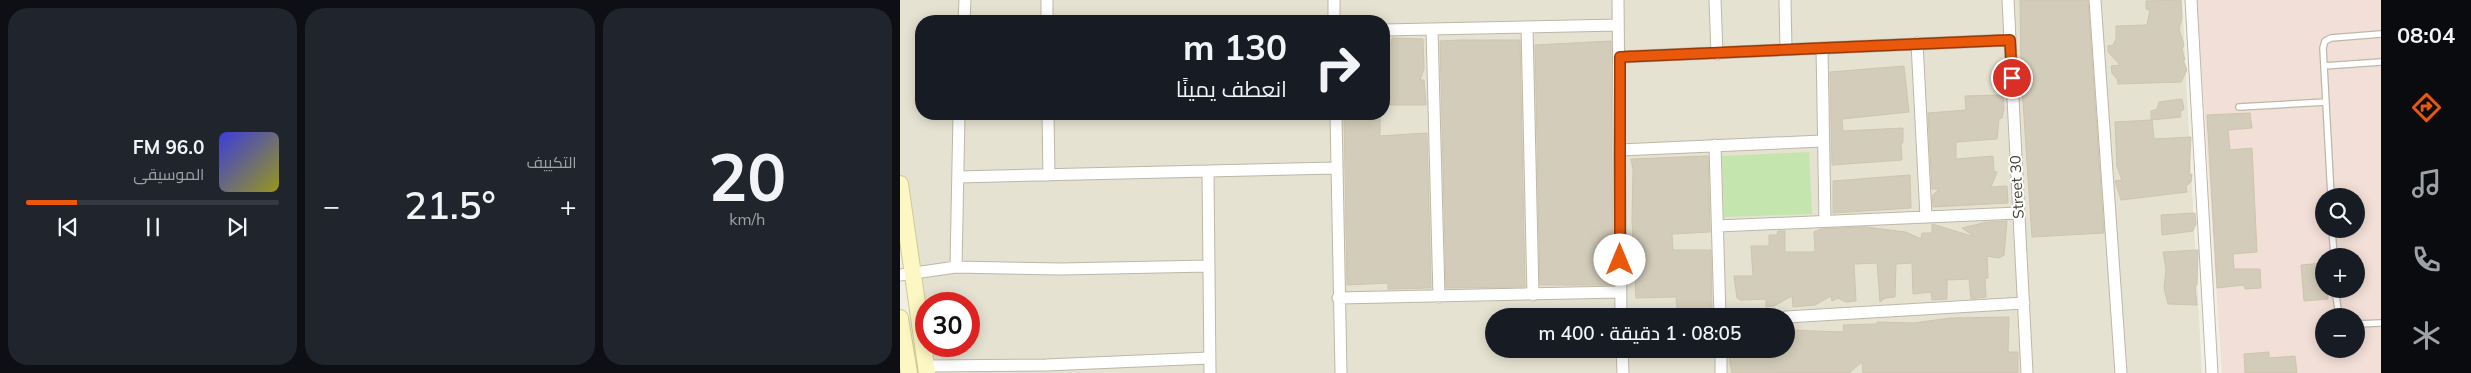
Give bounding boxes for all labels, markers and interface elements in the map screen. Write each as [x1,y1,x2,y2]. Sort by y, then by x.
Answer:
text: 08:04 [2397,21,2455,49]
text: 130 m [1183,25,1287,69]
icon: right [1305,35,1370,100]
pin [1991,57,2033,99]
icon: arrive [1998,64,2026,92]
text: انعطف يمينًا [1176,75,1287,103]
icon: directions [2409,90,2444,125]
text: 96.0 FM [133,135,204,159]
text: 20 [708,136,786,217]
text: التكييف [526,152,577,172]
street label: Street 30 [2005,155,2028,219]
text: الموسيقى [133,164,204,184]
icon: music [2409,166,2444,201]
text: 21.5° [404,181,496,229]
text: − [323,188,340,223]
text: + [560,188,577,223]
map controls [2315,188,2365,358]
button: search [2315,188,2365,238]
text: km/h [729,209,765,229]
icon: previous [54,213,82,241]
icon: pause [139,213,167,241]
icon: next [223,213,251,241]
position arrow [1593,233,1645,285]
icon: phone [2409,242,2444,277]
button: + [2315,248,2365,298]
speed limit sign: 30 [915,292,980,357]
button: − [2315,308,2365,358]
icon: climate [2409,318,2444,353]
text: 08:05 · 1 دقيقة · 400 m [1539,321,1741,345]

